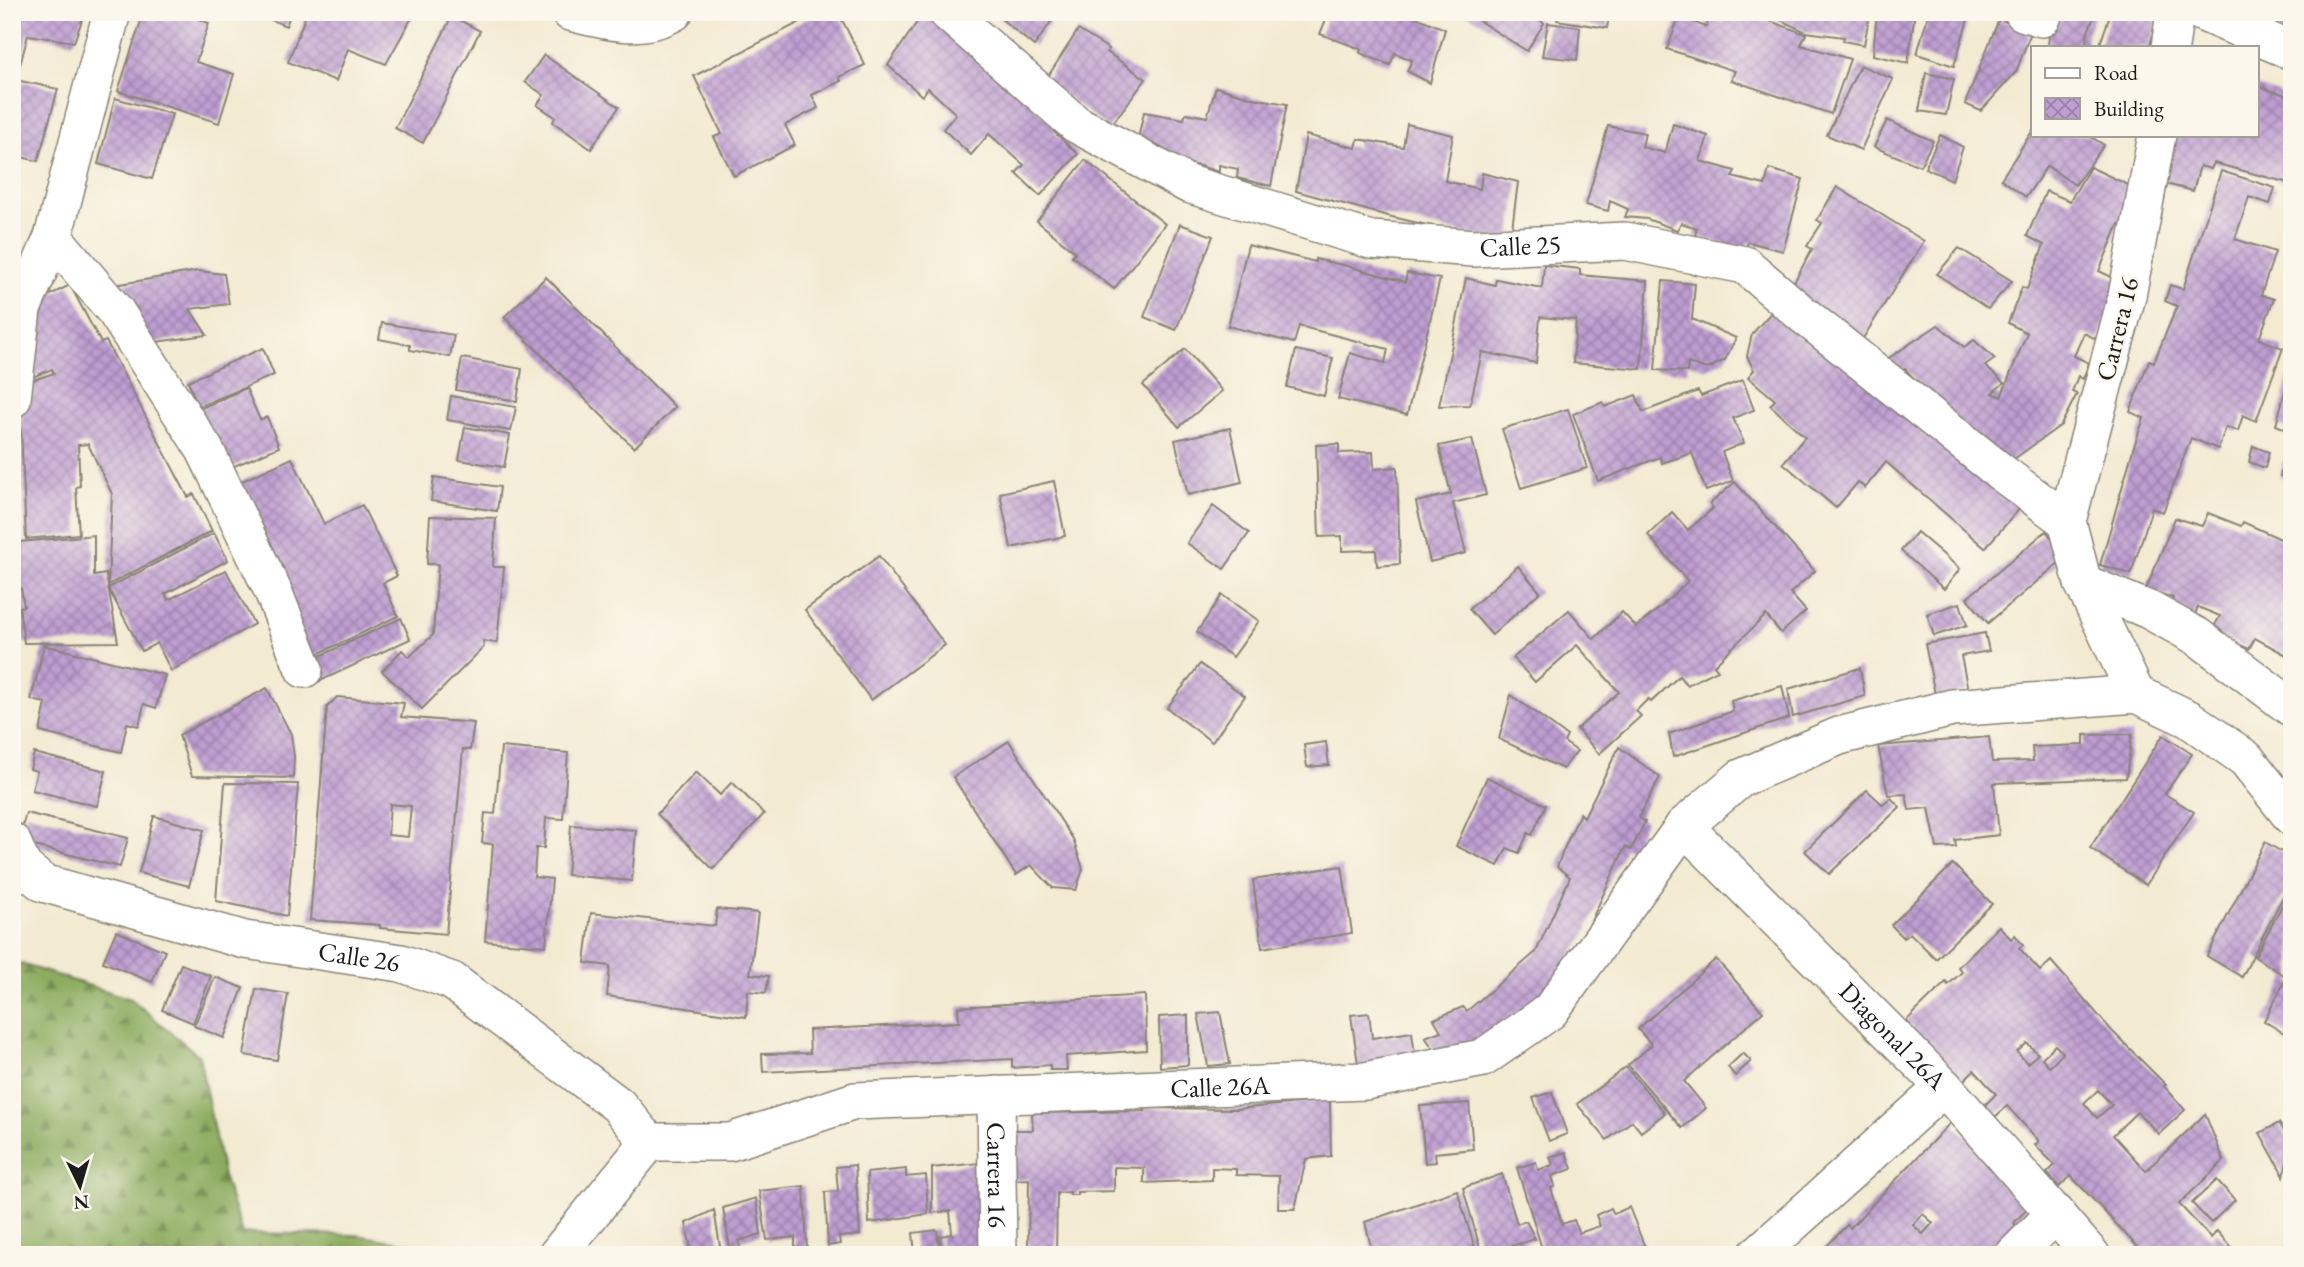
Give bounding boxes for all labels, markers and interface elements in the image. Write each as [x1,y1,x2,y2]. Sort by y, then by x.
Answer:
legend [2031,46,2258,136]
text: Road [2094,59,2138,86]
text: Building [2094,95,2164,122]
street label: Calle 25 [1479,227,1562,265]
street label: Carrera 16 [2088,274,2146,384]
street label: Calle 26 [316,934,402,980]
street label: Diagonal 26A [1832,974,1955,1098]
street label: Calle 26A [1170,1068,1272,1106]
street label: Carrera 16 [979,1122,1015,1228]
north arrow [46,1152,116,1222]
text: N [72,1189,90,1216]

